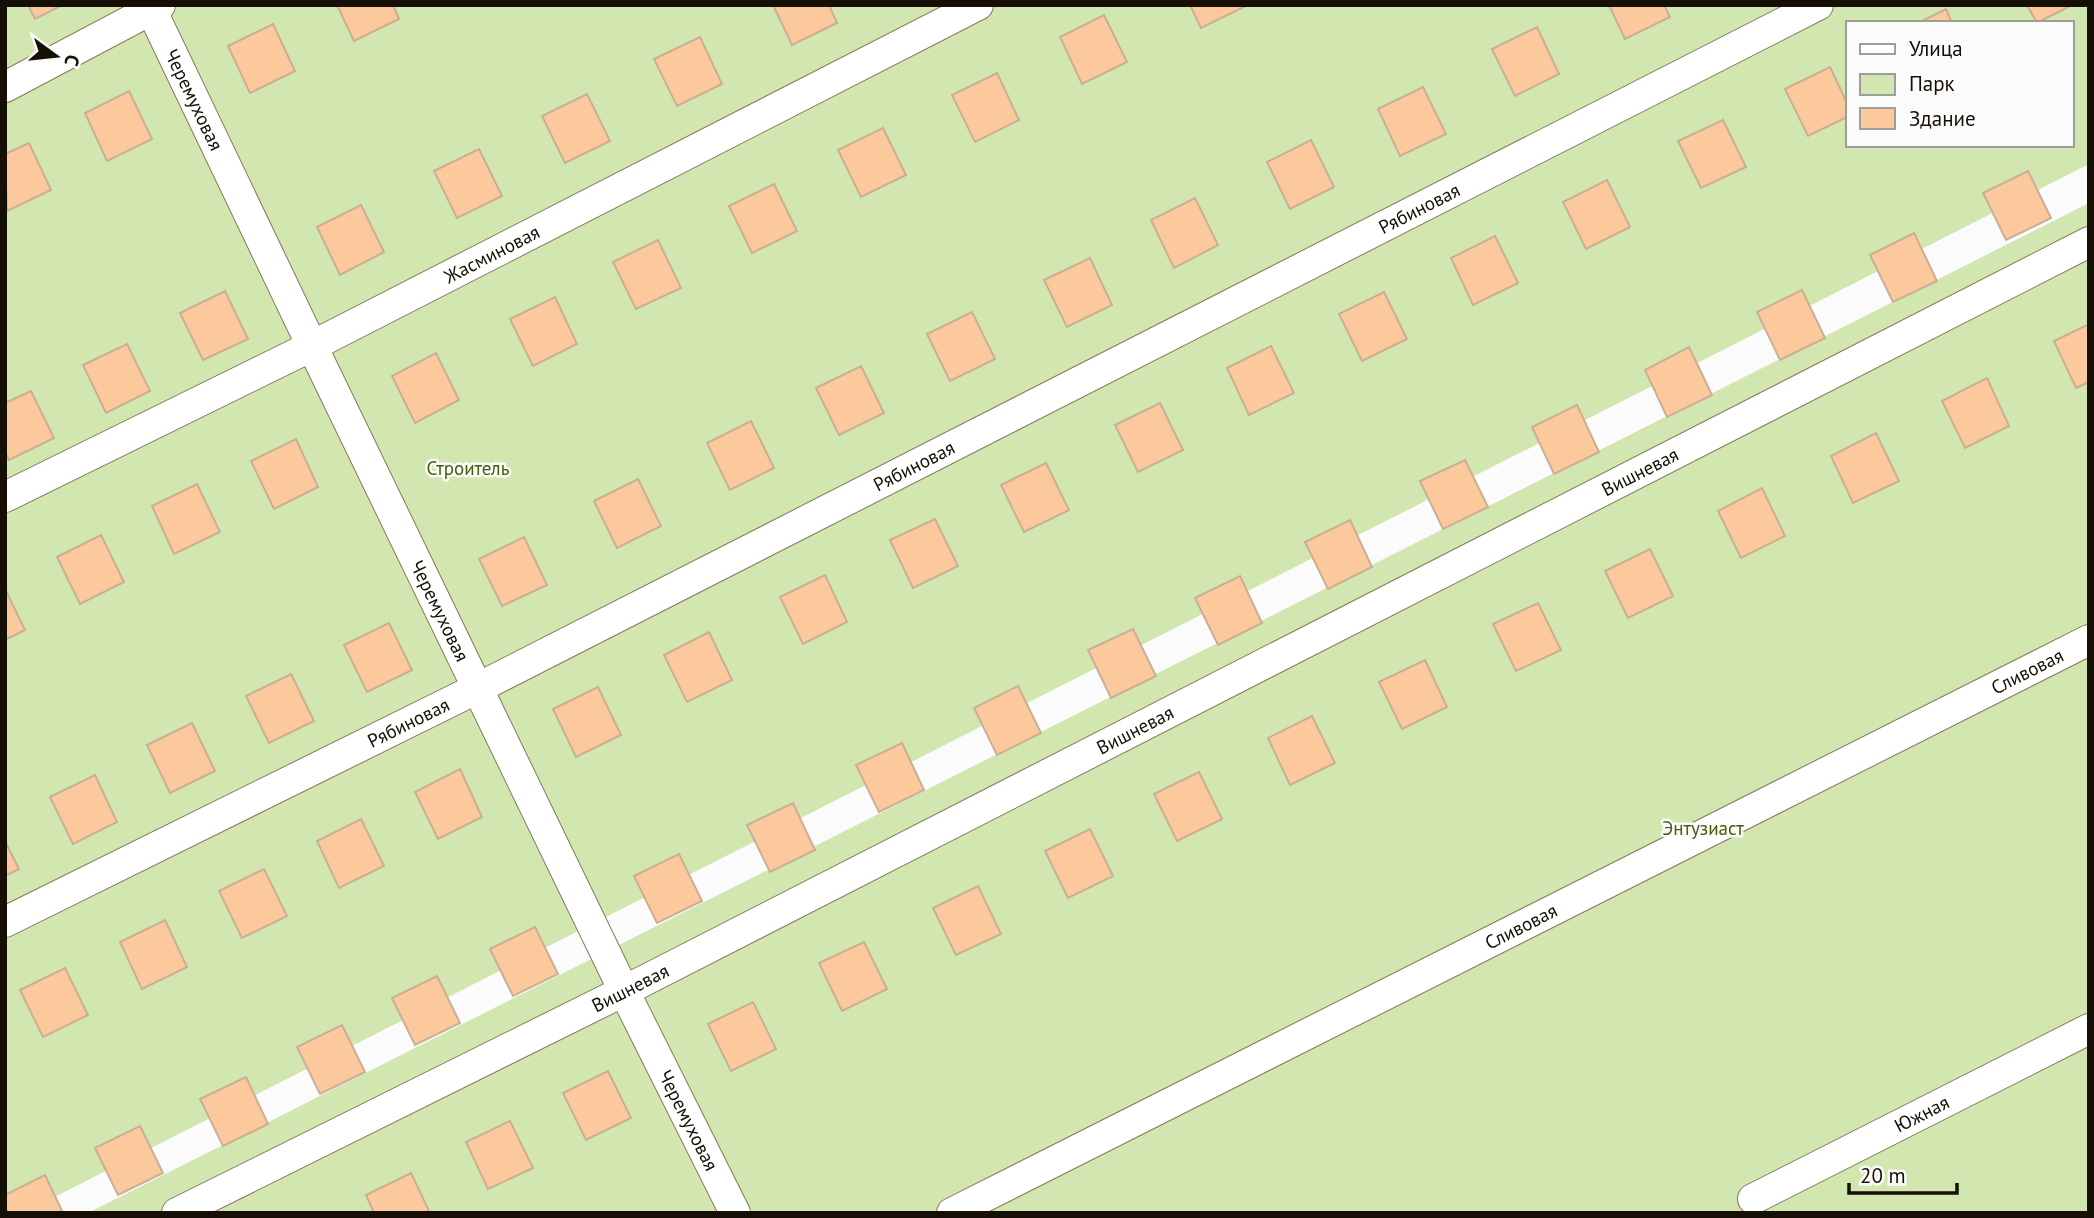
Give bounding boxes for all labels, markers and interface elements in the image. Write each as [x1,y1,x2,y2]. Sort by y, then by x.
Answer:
north arrow [21,21,91,91]
legend [1846,21,2073,147]
text: Улица [1909,35,1963,62]
street label: Черемуховая [160,45,229,154]
text: С [59,52,85,69]
text: Парк [1909,70,1955,97]
text: Здание [1909,105,1976,132]
street label: Рябиновая [1374,178,1464,239]
street label: Жасминовая [439,220,544,289]
street label: Рябиновая [869,435,959,497]
street label: Вишневая [1597,442,1682,501]
park label: Строитель [427,456,510,480]
street label: Черемуховая [405,556,475,665]
street label: Сливовая [1987,643,2067,699]
street label: Рябиновая [363,692,453,753]
street label: Вишневая [1092,700,1178,759]
park label: Энтузиаст [1662,816,1744,840]
street label: Сливовая [1481,898,1561,955]
street label: Вишневая [588,958,673,1017]
street label: Черемуховая [653,1066,724,1175]
street label: Южная [1890,1090,1953,1138]
scale bar [1849,1152,1958,1196]
text: 20 m [1860,1162,1906,1189]

